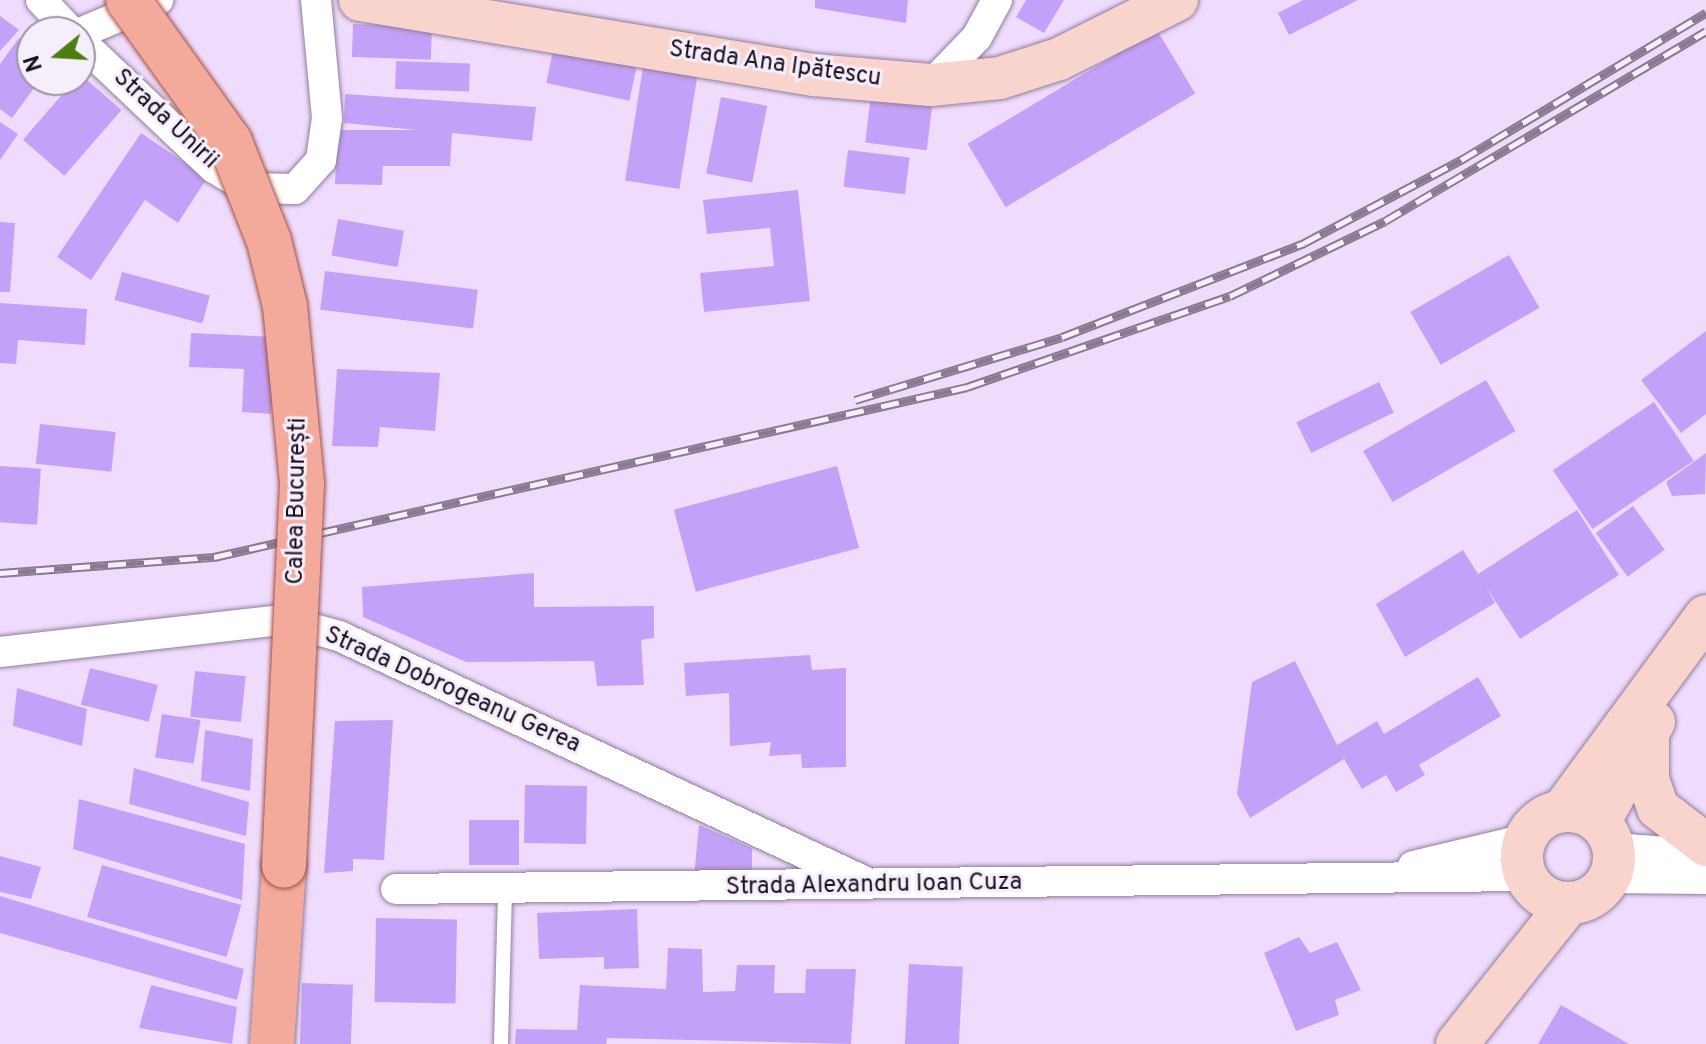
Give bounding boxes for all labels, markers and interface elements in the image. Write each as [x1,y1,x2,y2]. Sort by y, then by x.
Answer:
north arrow [16,16,96,96]
street label: Strada Ana Ipătescu [667,36,883,94]
text: N [19,51,50,75]
street label: Strada Unirii [106,64,224,176]
street label: Calea București [282,417,314,585]
street label: Strada Dobrogeanu Gerea [320,622,584,760]
street label: Strada Alexandru Ioan Cuza [725,869,1023,903]

